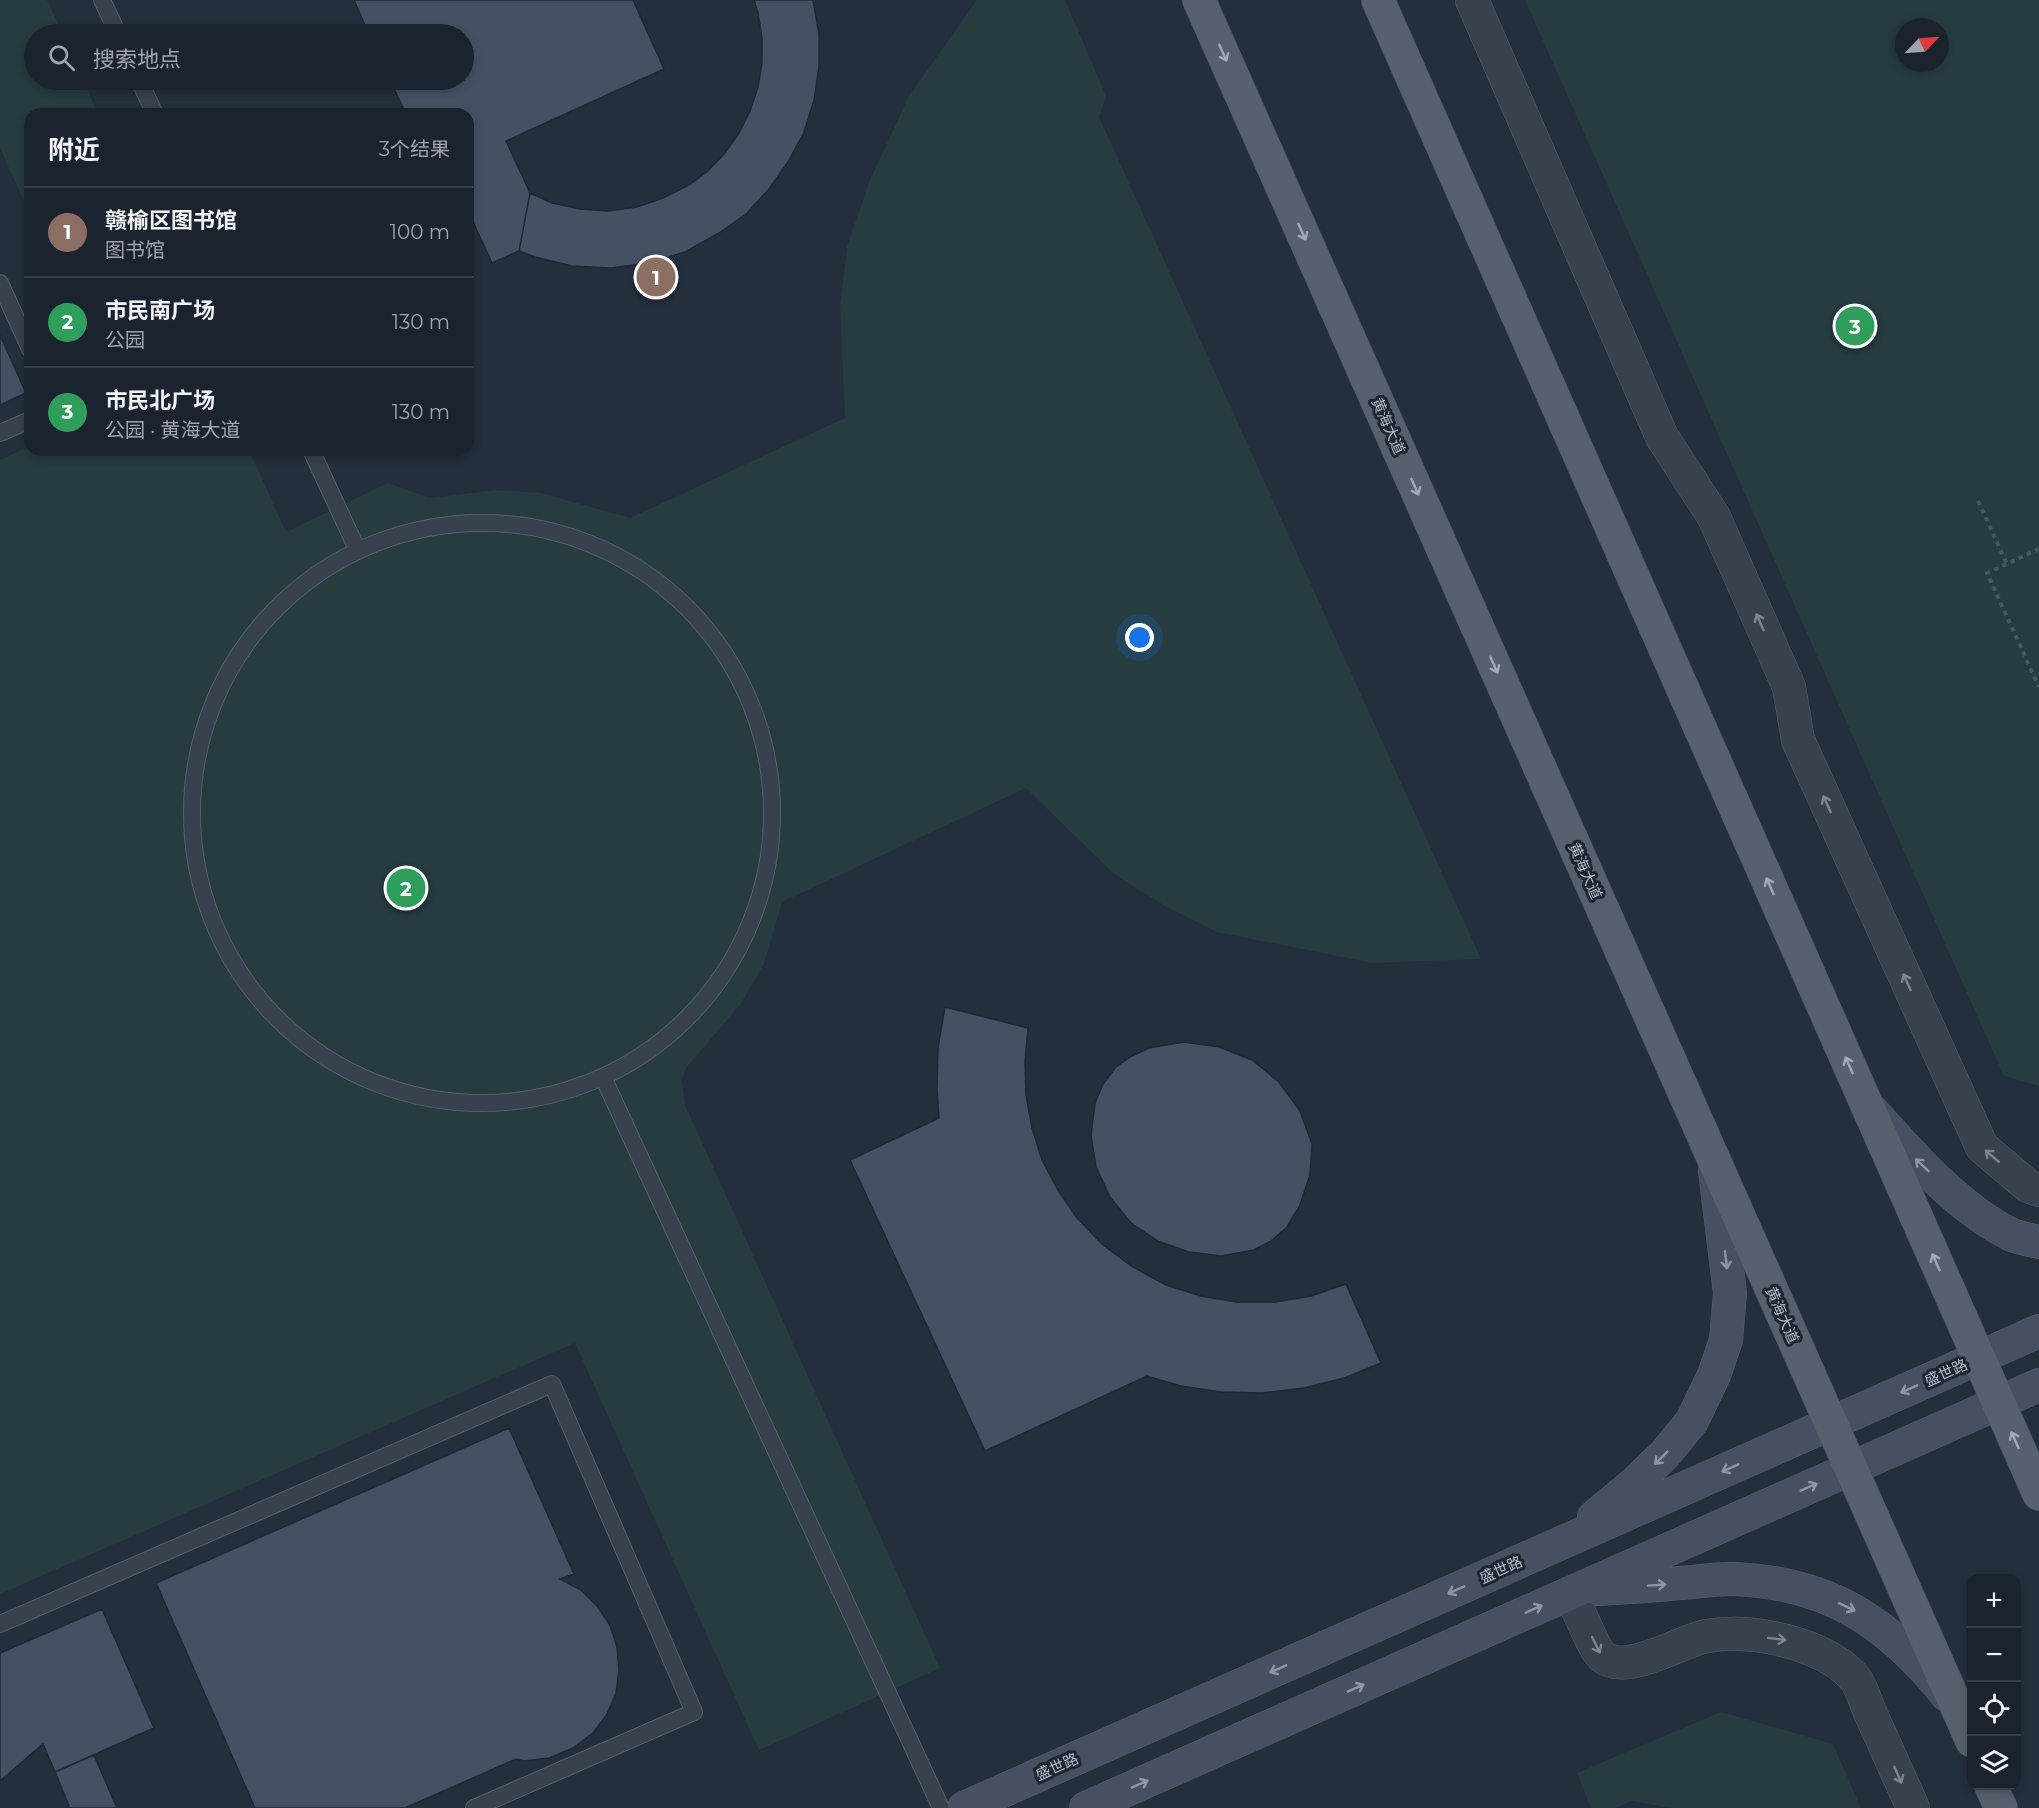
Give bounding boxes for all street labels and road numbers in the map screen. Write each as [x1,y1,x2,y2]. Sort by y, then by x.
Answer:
street label: 黄海大道 [1368,395,1409,457]
street label: 黄海大道 [1565,840,1606,902]
street label: 黄海大道 [1762,1284,1803,1346]
street label: 盛世路 [1921,1355,1970,1390]
street label: 盛世路 [1476,1552,1525,1587]
street label: 盛世路 [1032,1749,1081,1784]

